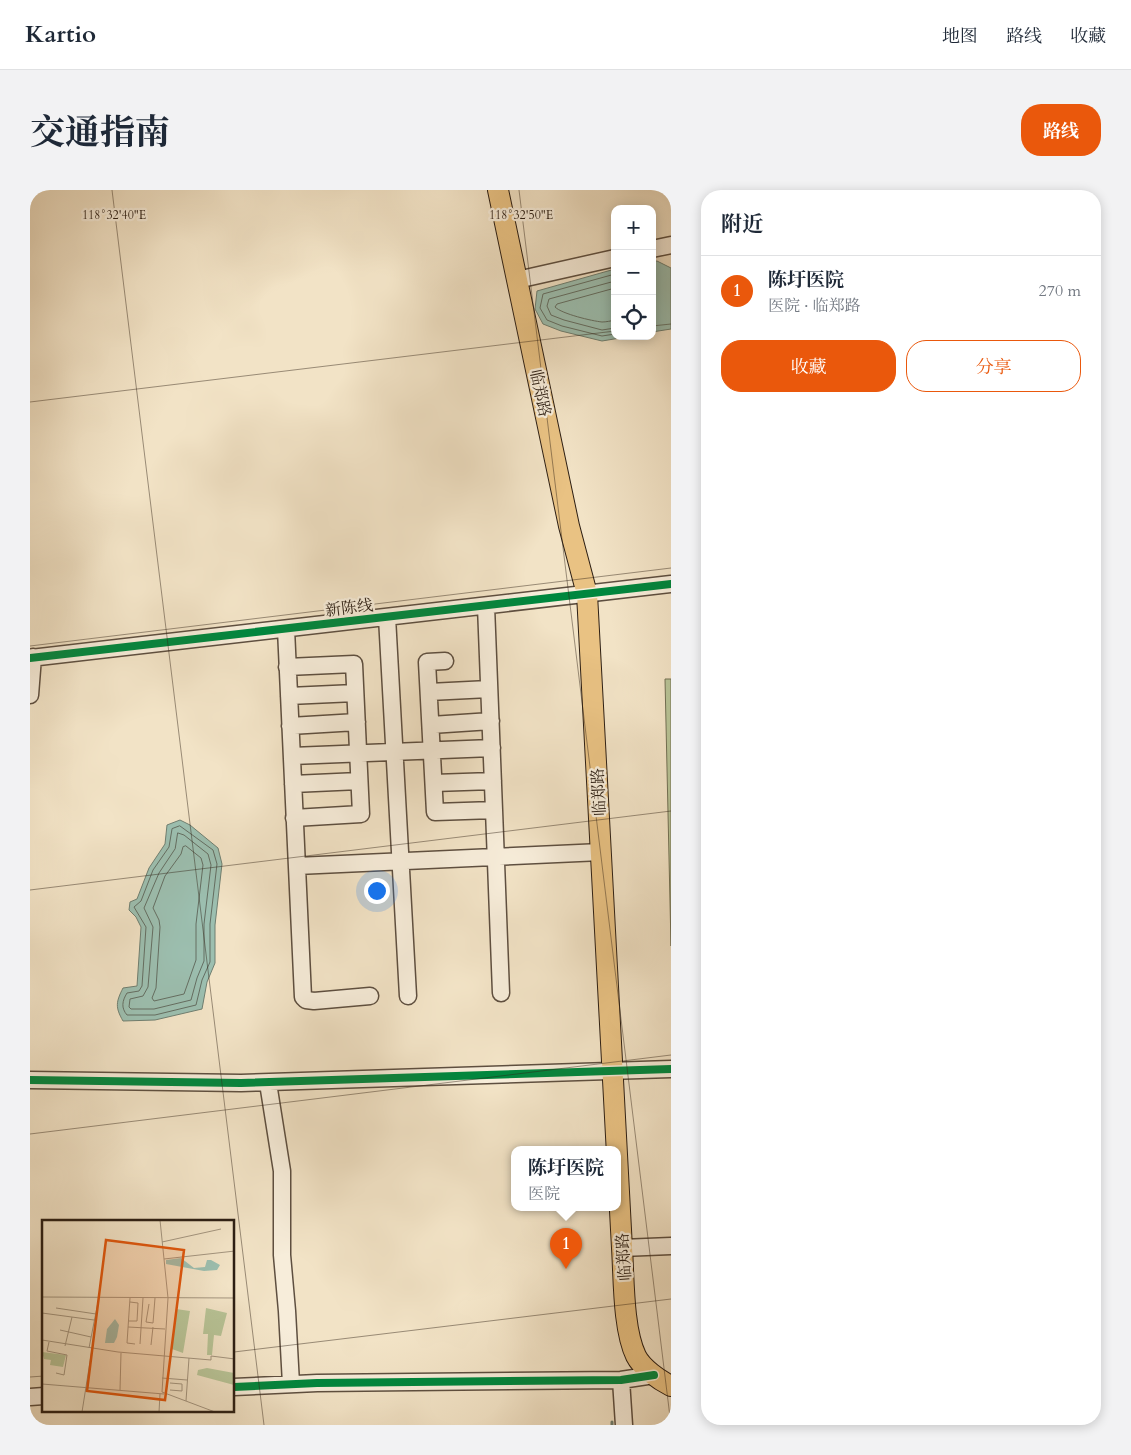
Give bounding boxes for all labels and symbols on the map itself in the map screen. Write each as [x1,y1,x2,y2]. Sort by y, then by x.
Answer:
text: 118°32'40"E [82,207,146,223]
text: 118°32'50"E [489,207,553,223]
street label: 临郑路 [524,367,556,419]
street label: 新陈线 [324,594,374,622]
street label: 临郑路 [587,767,611,816]
your location [364,878,390,904]
inset map [42,1220,235,1412]
pin: 1 [550,1228,582,1269]
street label: 临郑路 [611,1232,637,1282]

